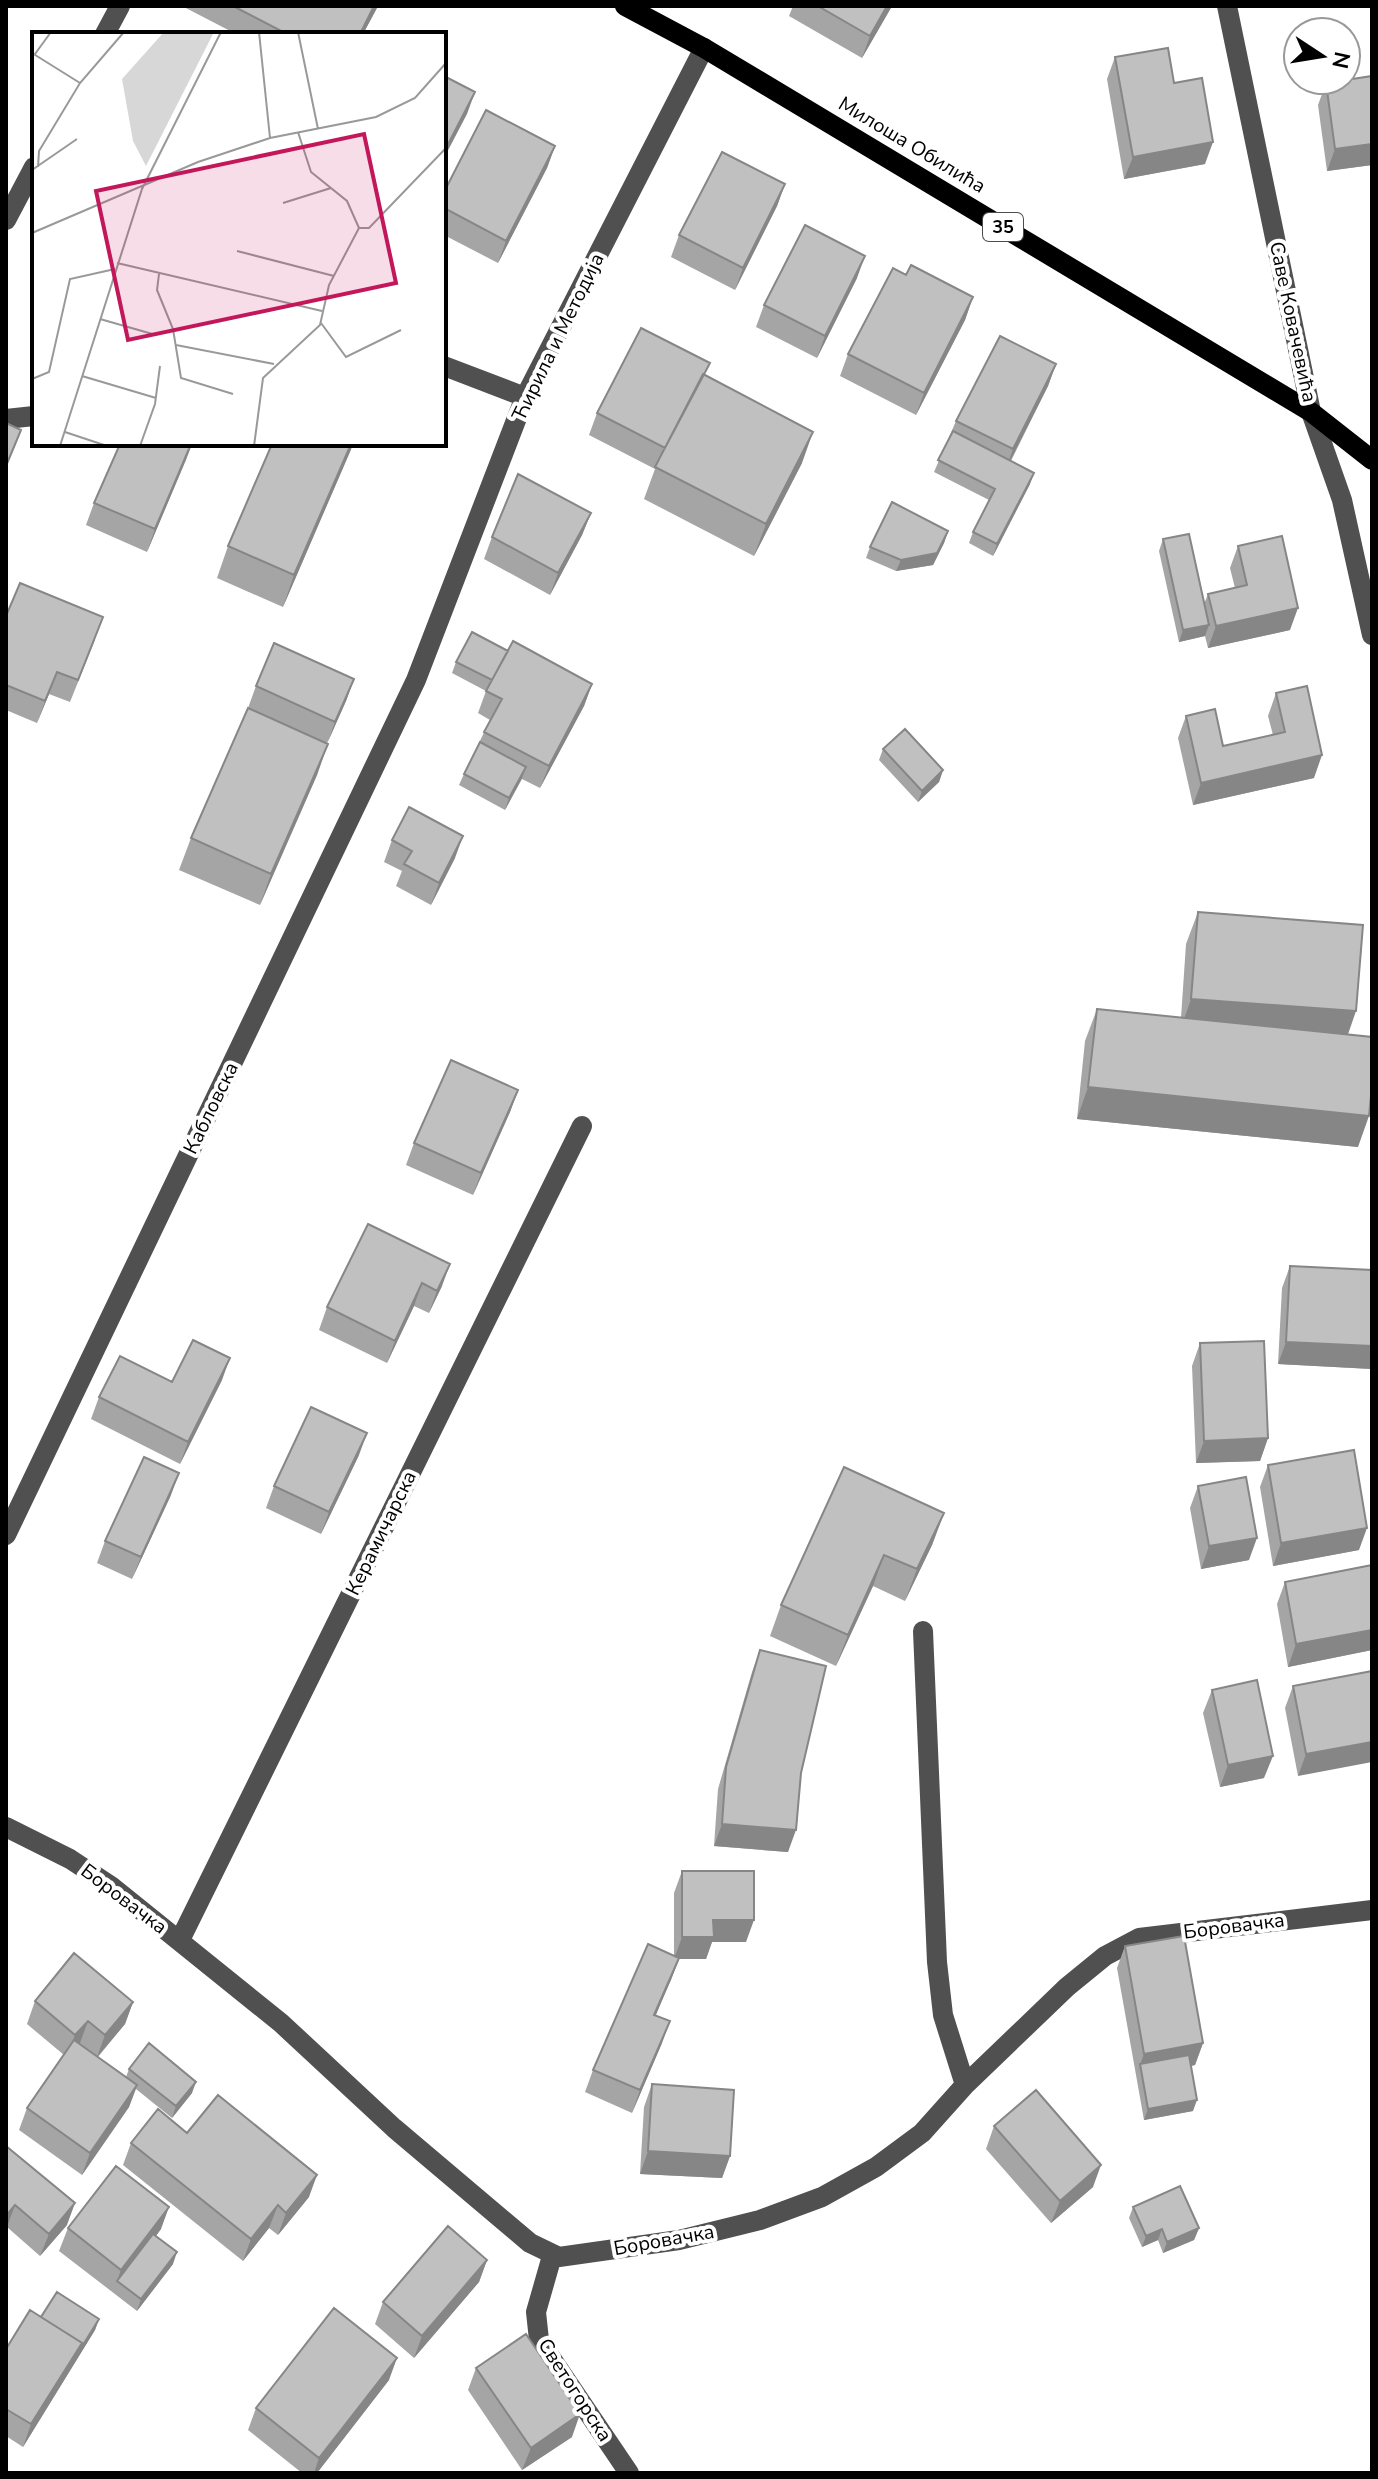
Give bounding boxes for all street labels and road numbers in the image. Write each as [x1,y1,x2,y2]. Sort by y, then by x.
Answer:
street label: Милоша Обилића [833,90,991,200]
road number: 35 [983,213,1023,241]
street label: Саве Ковачевића [1263,239,1323,405]
street label: Ћирила и Методија [506,249,610,425]
street label: Кабловска [177,1057,245,1159]
street label: Керамичарска [339,1466,423,1600]
street label: Боровачка [75,1858,173,1940]
street label: Боровачка [1182,1906,1286,1946]
street label: Боровачка [612,2218,716,2262]
street label: Светогорска [532,2333,618,2447]

